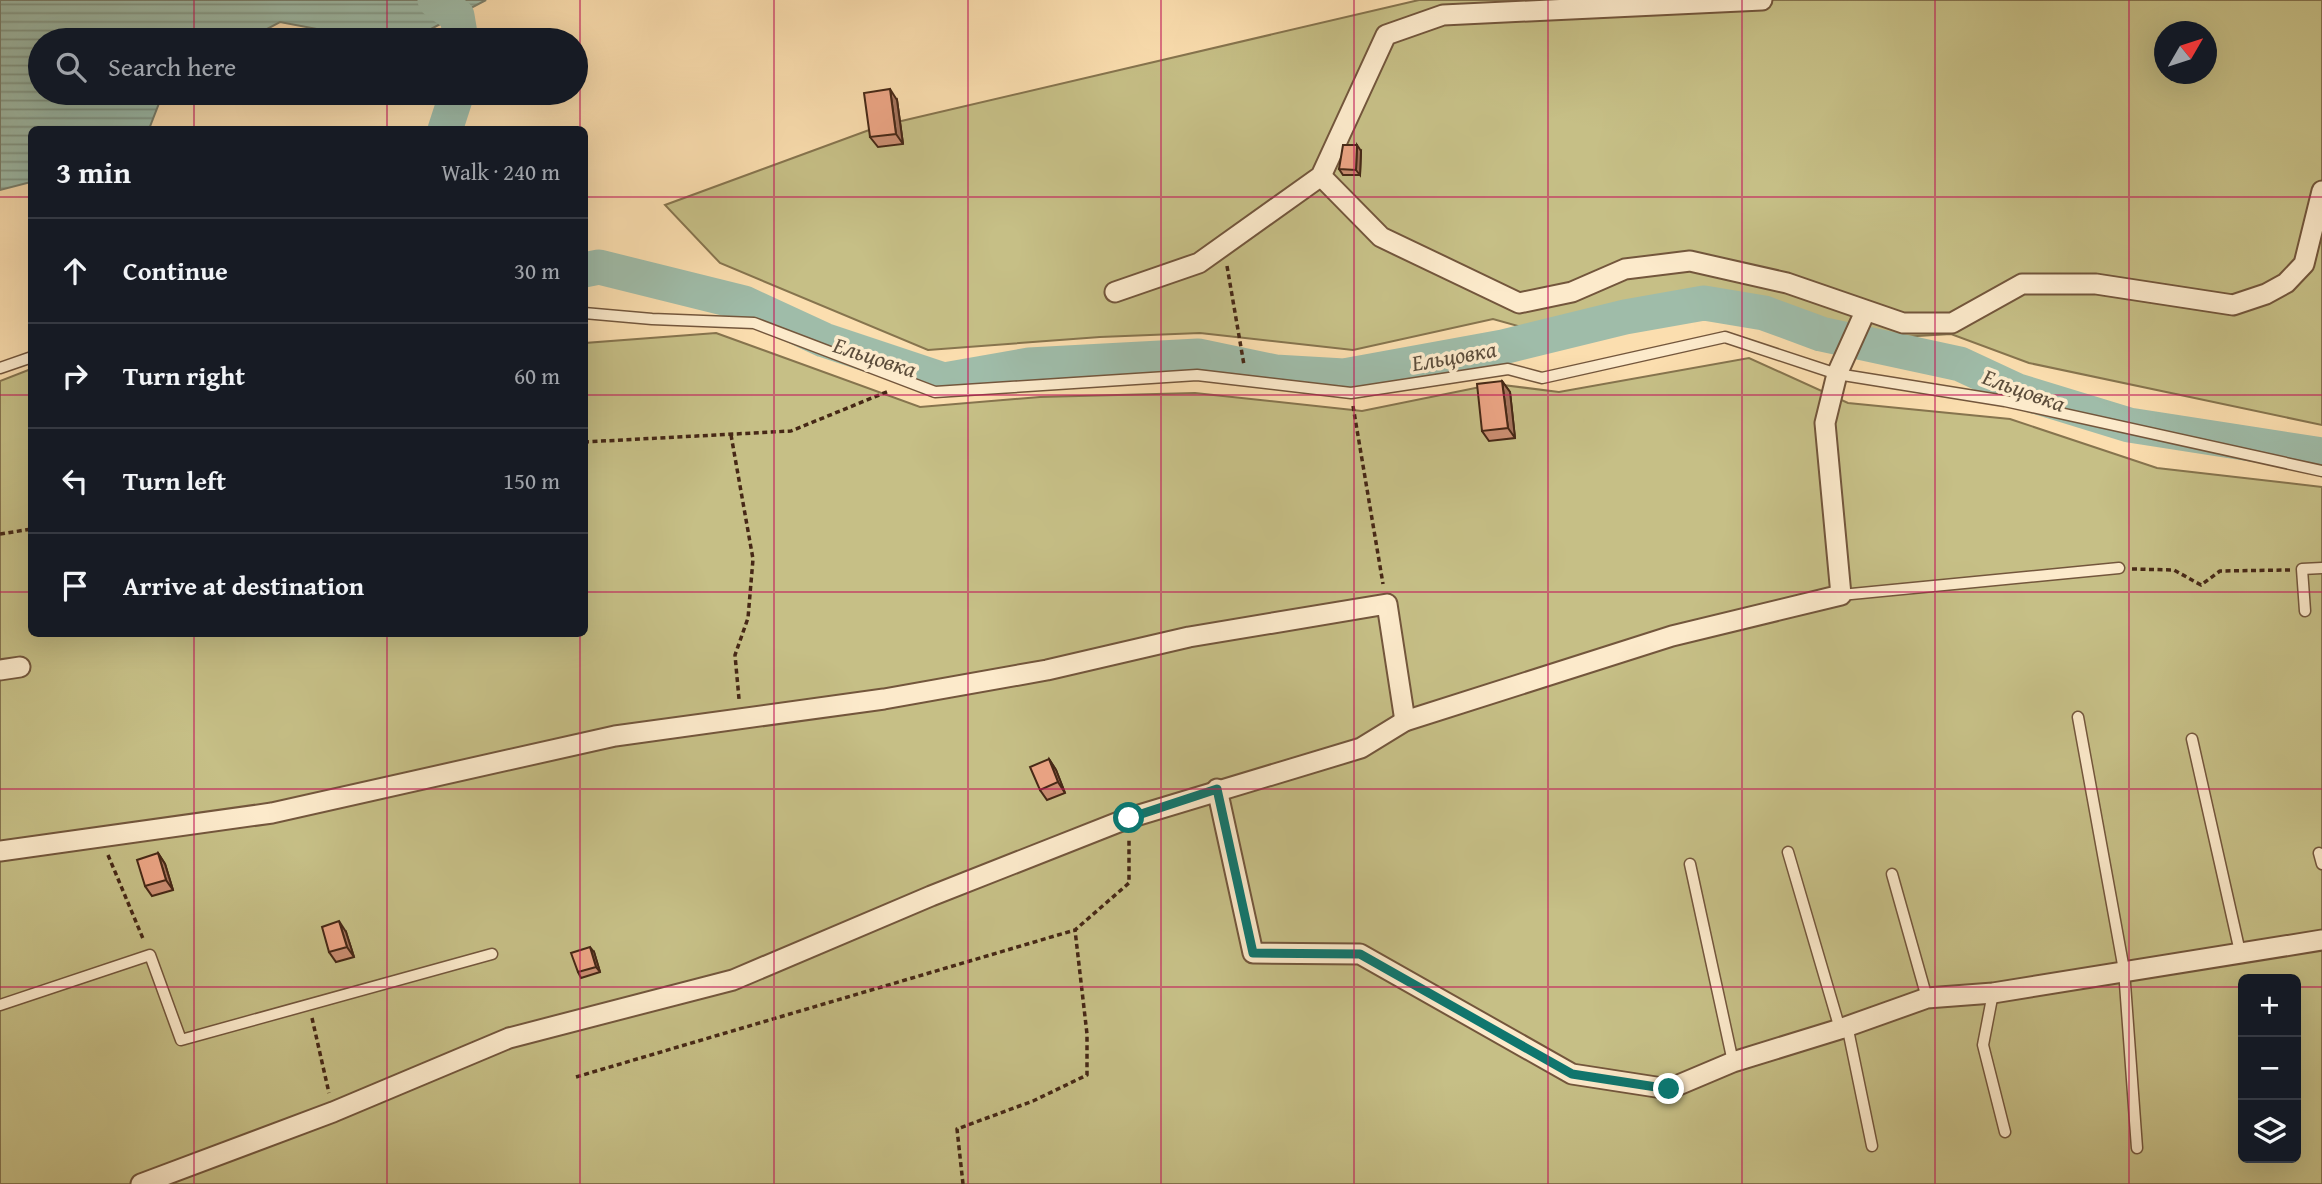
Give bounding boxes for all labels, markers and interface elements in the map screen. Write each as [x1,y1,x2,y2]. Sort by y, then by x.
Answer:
north arrow [2154,21,2217,84]
search box [28,28,588,105]
text: Search here [108,47,236,86]
icon: search [52,48,90,86]
text: 3 min [56,150,131,194]
text: Walk · 240 m [441,155,560,188]
text: Continue [123,251,228,290]
icon: ahead [56,252,94,290]
text: 30 m [514,254,560,287]
water label: Ельцовка [828,327,921,386]
water label: Ельцовка [1408,332,1499,379]
text: Turn right [123,356,245,395]
icon: right [56,357,94,395]
text: 60 m [514,359,560,392]
water label: Ельцовка [1977,359,2070,420]
text: Turn left [123,461,226,500]
icon: left [56,462,94,500]
text: 150 m [503,464,560,497]
text: Arrive at destination [123,566,364,605]
icon: arrive [56,567,94,605]
route start [1113,802,1144,833]
map controls [2238,974,2301,1163]
button: + [2238,974,2301,1037]
button: − [2238,1037,2301,1100]
route end [1653,1073,1684,1104]
button: layers [2238,1100,2301,1163]

